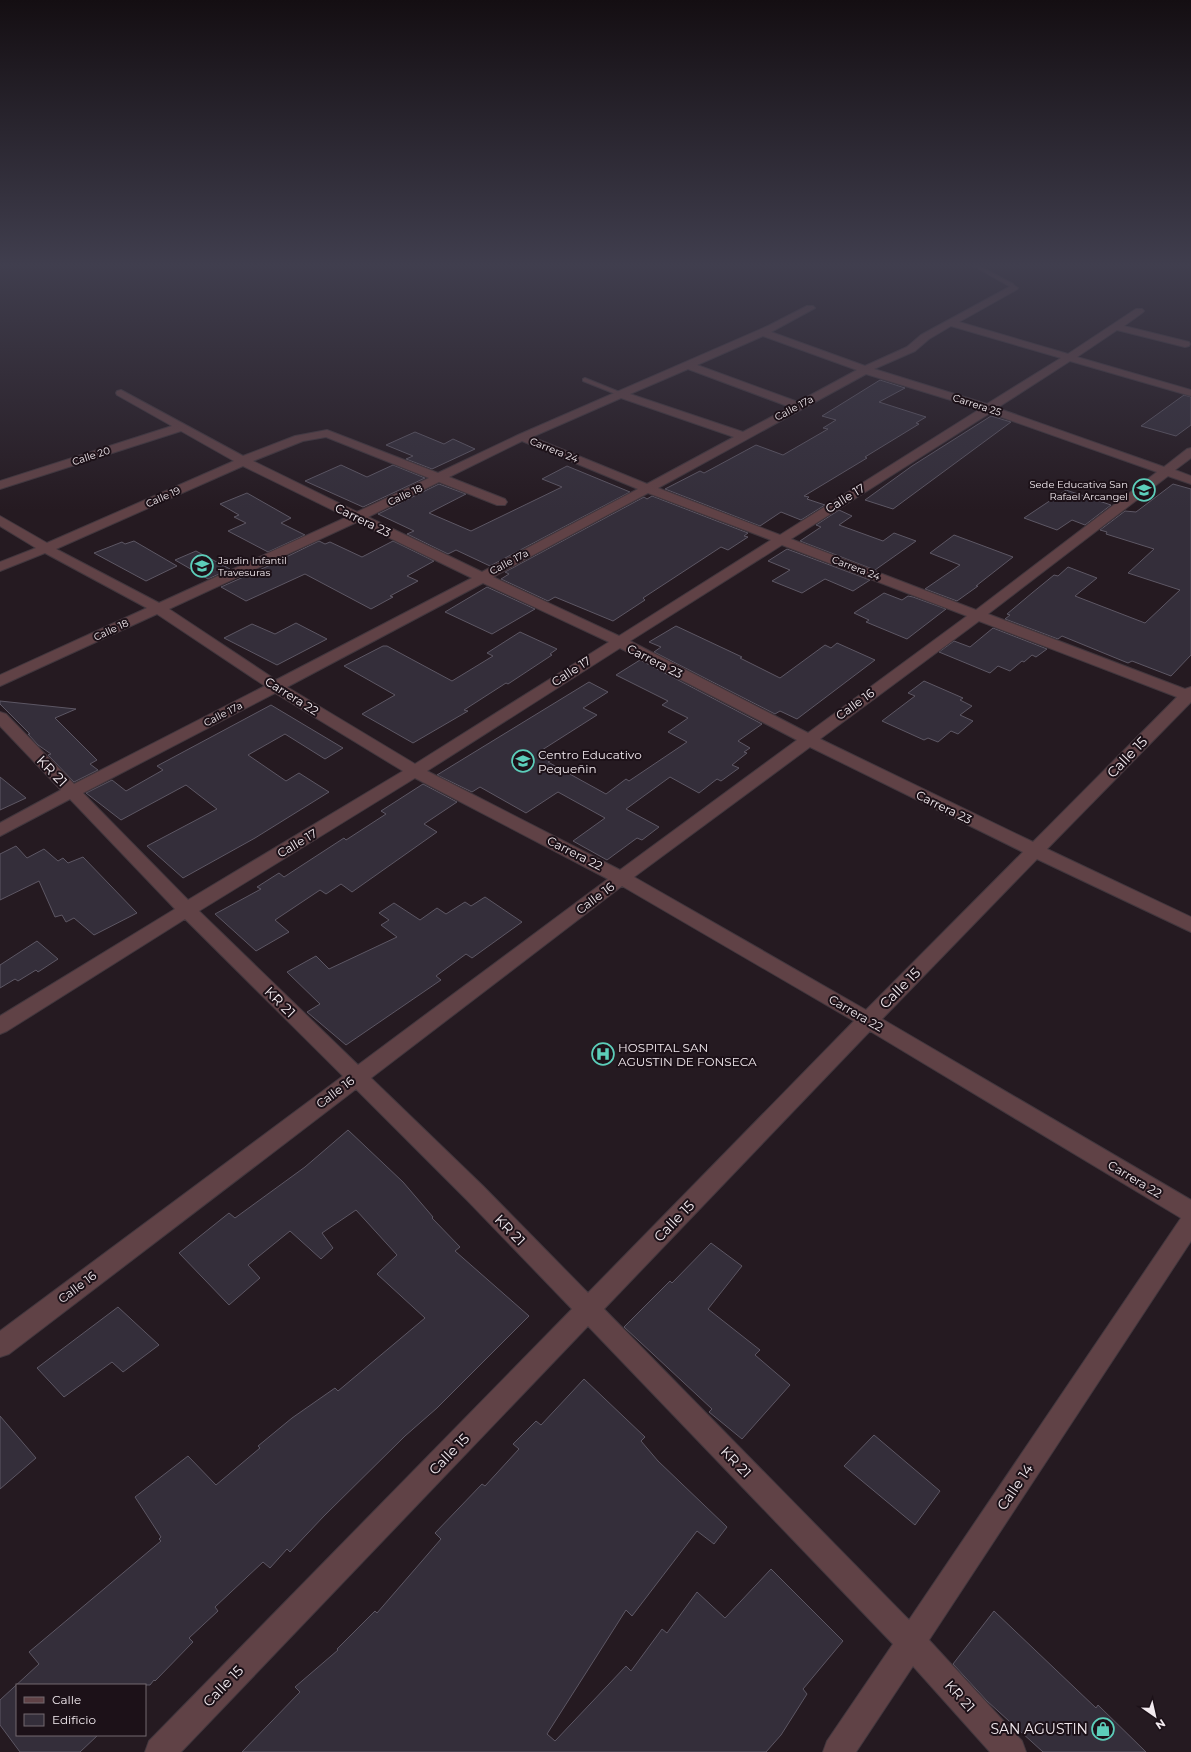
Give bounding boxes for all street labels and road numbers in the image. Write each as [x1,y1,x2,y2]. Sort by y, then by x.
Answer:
street label: Carrera 25 [951,391,1003,419]
street label: Calle 17a [772,392,816,424]
street label: Carrera 24 [528,434,580,466]
street label: Calle 20 [70,444,112,468]
street label: Calle 17 [822,480,868,516]
street label: Calle 18 [386,481,424,509]
street label: Calle 19 [144,484,182,510]
street label: Carrera 23 [333,500,394,540]
street label: Calle 17a [487,546,531,578]
street label: Carrera 24 [830,553,882,583]
street label: Calle 18 [92,616,130,644]
street label: Carrera 23 [625,641,685,681]
street label: Calle 17 [549,653,593,689]
street label: Carrera 22 [262,674,322,718]
street label: Calle 16 [833,685,877,723]
street label: Calle 17a [201,699,245,729]
street label: Calle 15 [1103,732,1151,781]
street label: KR 21 [33,752,71,790]
street label: Carrera 23 [914,787,975,827]
street label: Calle 17 [274,825,320,861]
street label: Carrera 22 [545,833,605,873]
street label: Calle 16 [573,879,617,917]
street label: Calle 15 [876,964,924,1012]
street label: KR 21 [261,983,299,1021]
street label: Carrera 22 [826,991,886,1035]
street label: Calle 16 [313,1073,357,1111]
street label: Carrera 22 [1105,1157,1165,1201]
street label: Calle 15 [650,1196,698,1245]
street label: KR 21 [491,1211,529,1249]
street label: Calle 16 [55,1268,99,1306]
street label: Calle 15 [425,1429,473,1478]
street label: KR 21 [717,1443,755,1481]
street label: Calle 14 [993,1460,1037,1514]
street label: Calle 15 [199,1661,247,1710]
street label: KR 21 [941,1676,979,1716]

